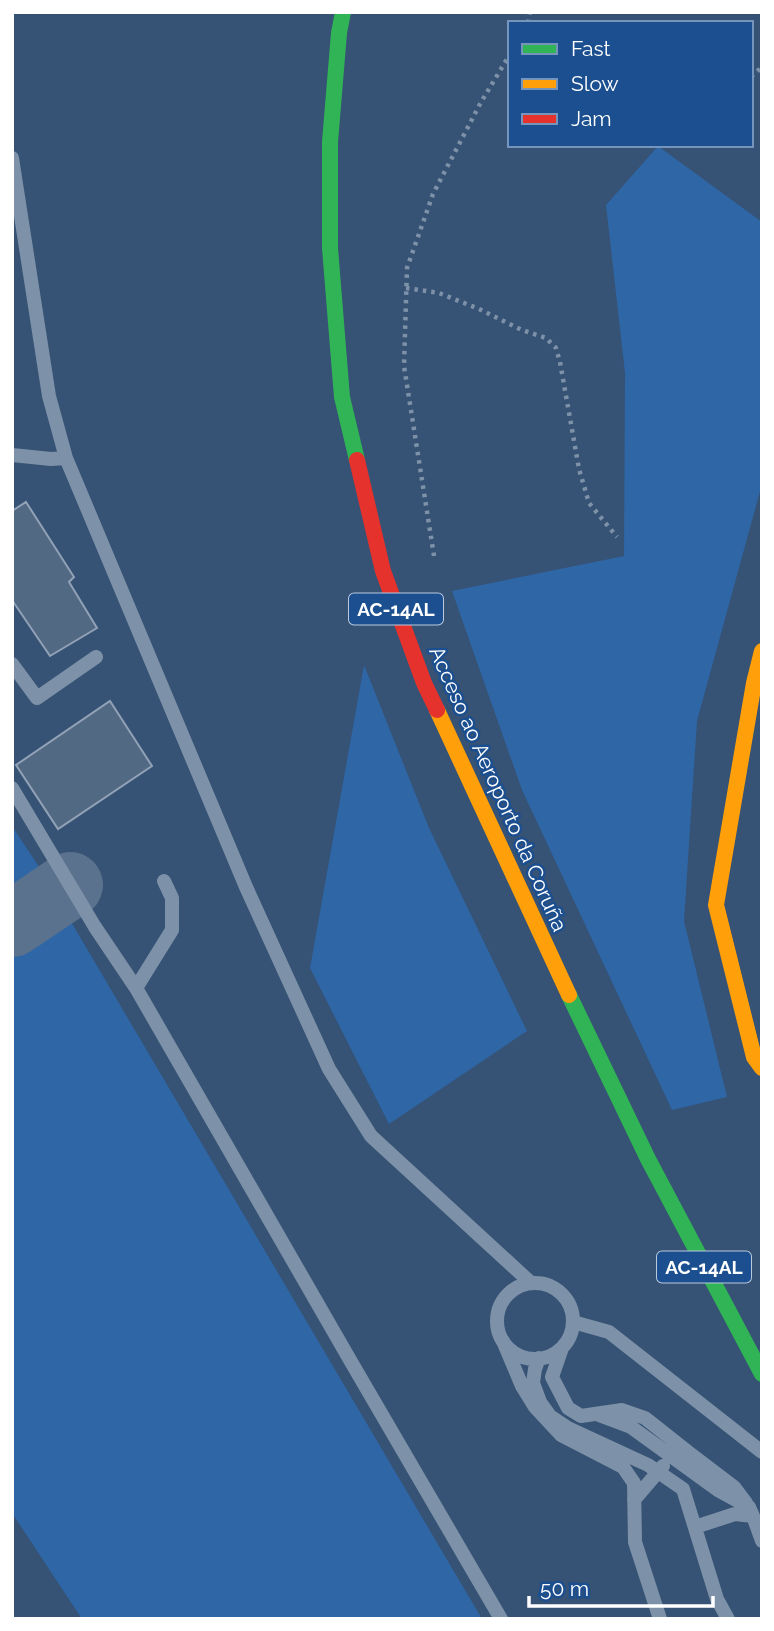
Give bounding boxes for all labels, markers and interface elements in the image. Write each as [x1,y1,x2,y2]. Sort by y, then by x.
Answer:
legend [508,21,753,147]
text: Fast [571,36,611,61]
text: Slow [571,71,619,96]
text: Jam [571,106,612,131]
road number: AC-14AL [349,594,443,624]
street label: Acceso ao Aeroporto da Coruña [424,642,573,935]
road number: AC-14AL [657,1252,751,1282]
scale bar [529,1564,713,1608]
text: 50 m [540,1576,589,1601]

